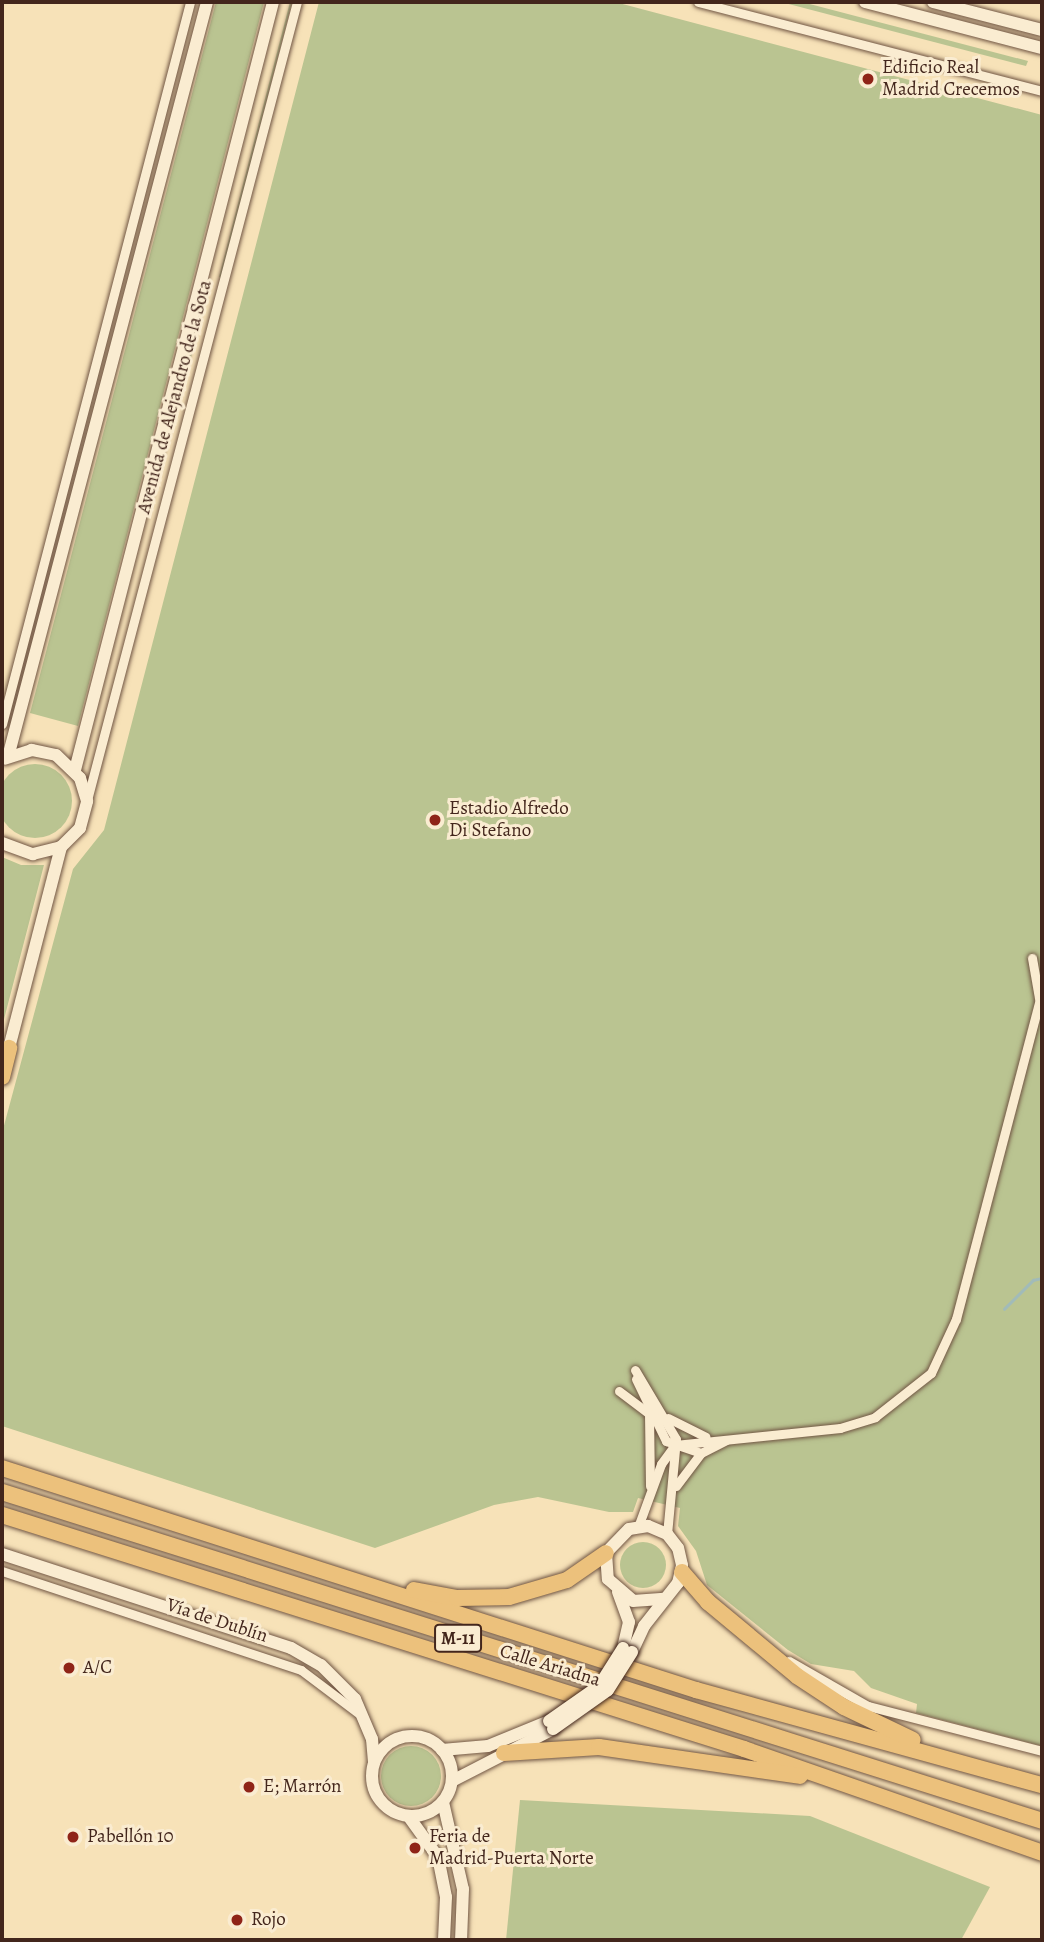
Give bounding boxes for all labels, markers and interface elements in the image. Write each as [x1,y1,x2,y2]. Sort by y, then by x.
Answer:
place label: Edificio Real Madrid Crecemos [882,57,1020,101]
marker: Edificio Real Madrid Crecemos [860,71,876,87]
street label: Avenida de Alejandro de la Sota [133,278,217,516]
place label: Estadio Alfredo Di Stefano [449,798,569,842]
marker: Estadio Alfredo Di Stefano [427,812,443,828]
street label: Vía de Dublín [164,1594,270,1648]
road number: M-11 [434,1624,482,1652]
street label: Calle Ariadna [497,1640,603,1692]
place label: A/C [83,1657,112,1679]
marker: A/C [61,1660,77,1676]
place label: E; Marrón [263,1776,342,1798]
marker: E; Marrón [241,1779,257,1795]
place label: Pabellón 10 [87,1826,174,1848]
place label: Feria de Madrid-Puerta Norte [429,1826,594,1870]
marker: Pabellón 10 [65,1829,81,1845]
marker: Feria de Madrid-Puerta Norte [407,1840,423,1856]
place label: Rojo [251,1909,286,1931]
marker: Rojo [229,1912,245,1928]

